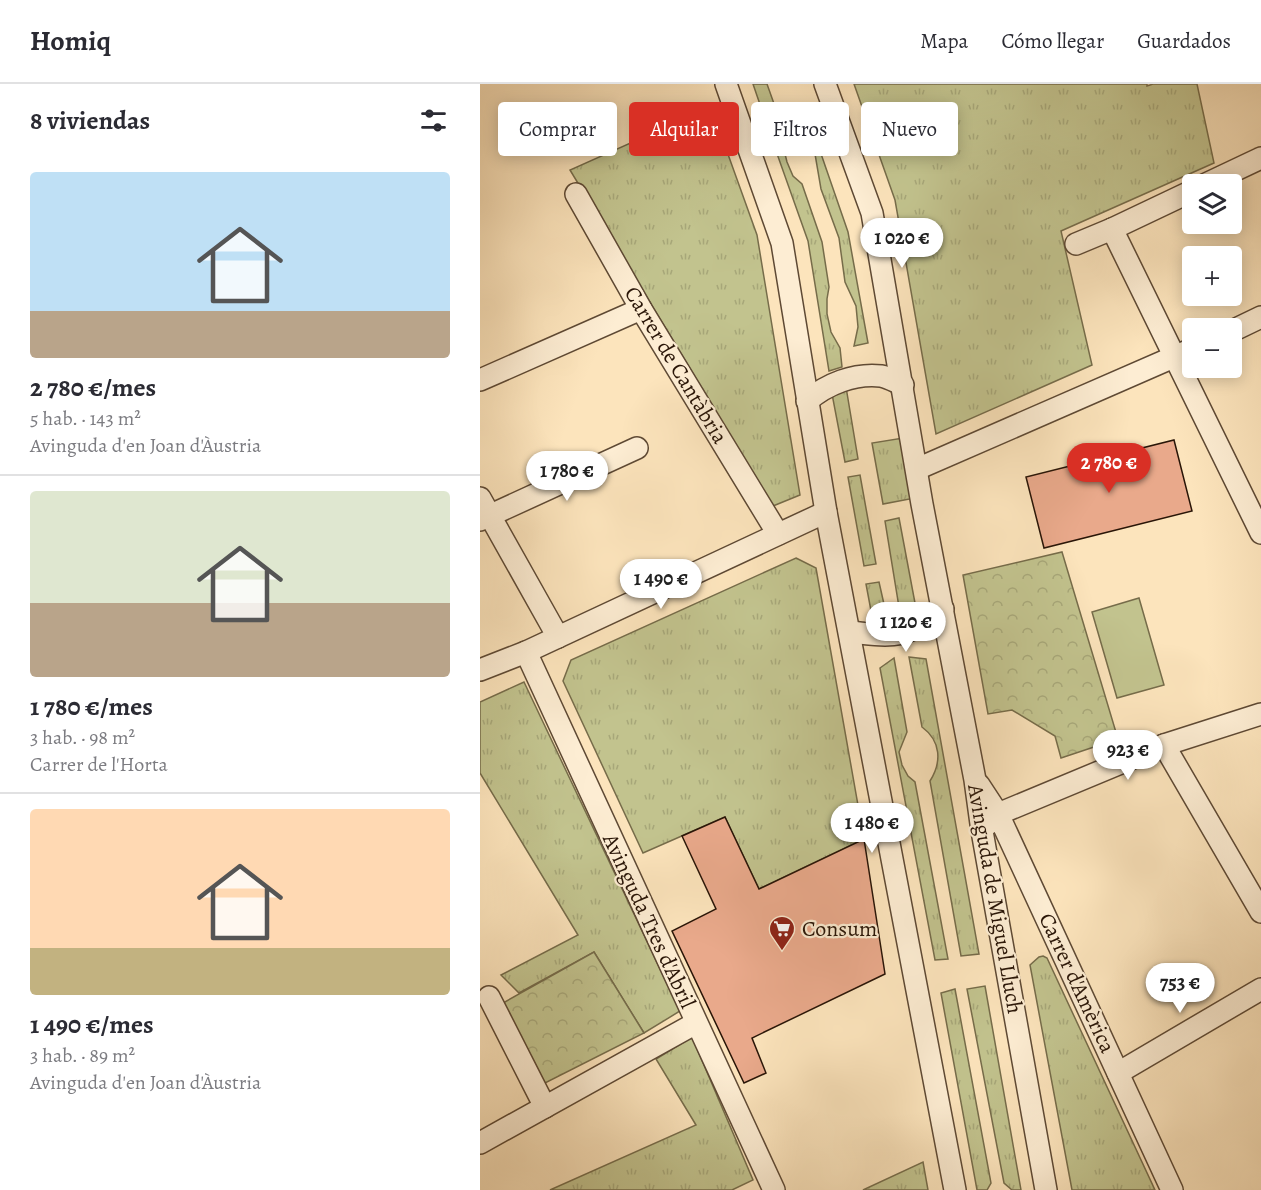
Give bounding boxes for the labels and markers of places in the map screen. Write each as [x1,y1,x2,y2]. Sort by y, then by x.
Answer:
pin: 1 020 € [847,218,957,269]
pin: 2 780 € [1054,443,1164,494]
pin: 1 780 € [512,451,622,502]
pin: 1 490 € [606,559,716,610]
pin: 1 120 € [851,602,961,653]
pin: 923 € [1086,730,1170,781]
pin: 1 480 € [817,803,927,854]
supermarket icon: Consum [767,914,797,952]
place label: Consum [802,914,877,944]
pin: 753 € [1138,963,1222,1014]

